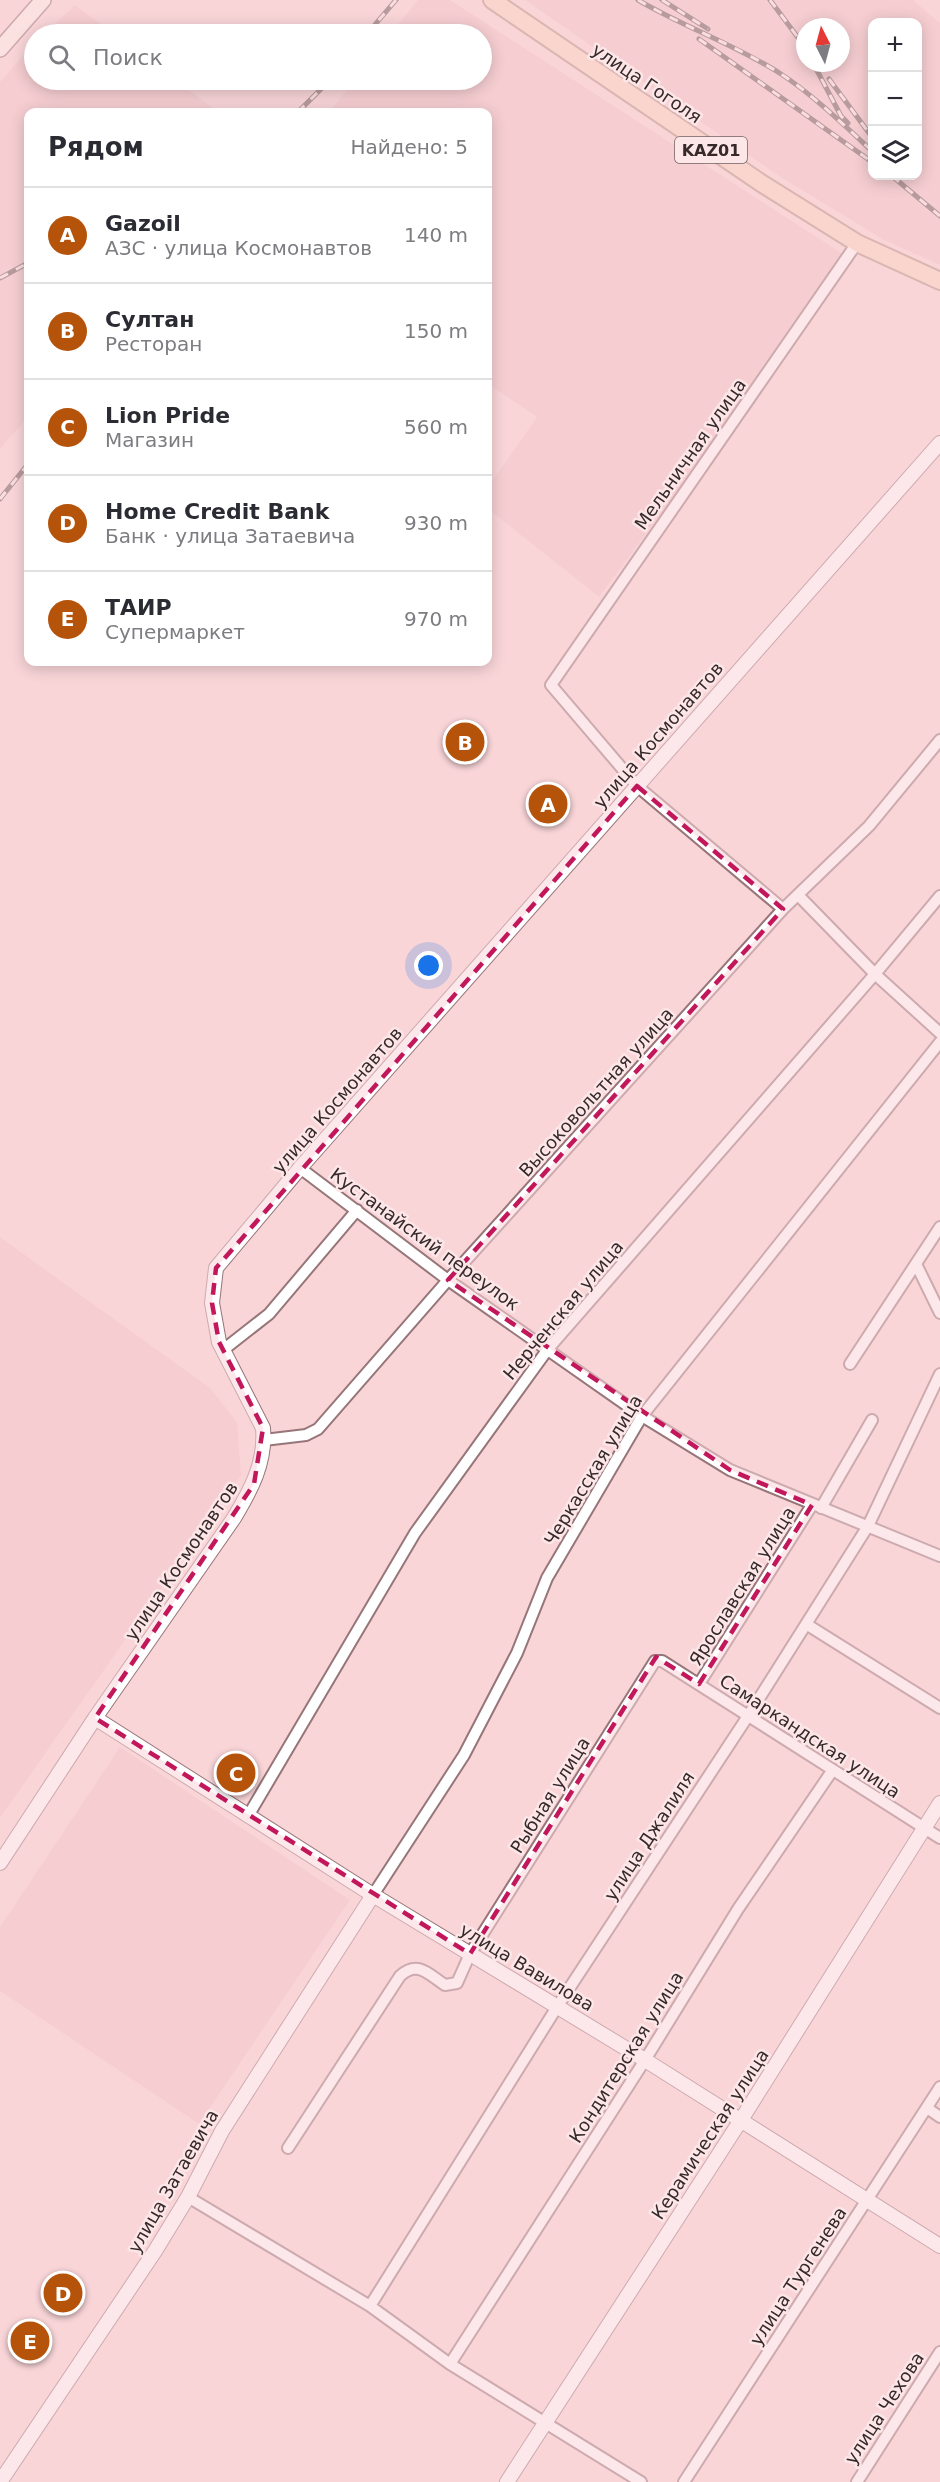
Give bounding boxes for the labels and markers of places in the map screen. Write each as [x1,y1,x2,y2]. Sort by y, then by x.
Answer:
pin: B [446,720,484,764]
pin: A [528,782,568,826]
pin: C [216,1750,256,1796]
pin: D [44,2270,82,2316]
pin: E [10,2318,50,2364]

